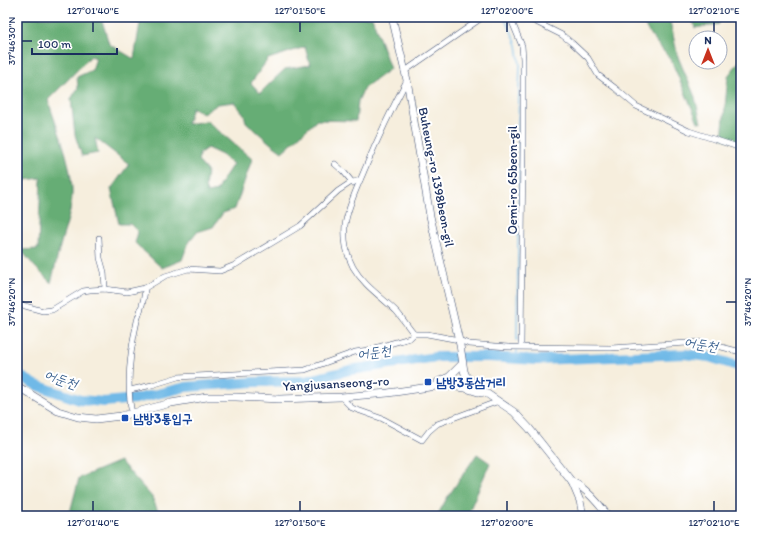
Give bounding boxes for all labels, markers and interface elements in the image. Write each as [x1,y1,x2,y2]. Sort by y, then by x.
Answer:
text: 127°01'40"E [67,4,119,17]
text: 127°01'50"E [274,4,326,17]
text: 127°02'00"E [481,4,534,17]
text: 127°02'10"E [688,4,740,17]
text: 37°46'30"N [5,16,18,65]
scale bar [32,30,117,56]
north arrow [688,30,728,70]
text: N [704,34,712,47]
text: 100 m [38,37,71,51]
street label: Buheung-ro 1398beon-gil [416,106,457,249]
street label: Oemi-ro 65beon-gil [505,125,520,234]
text: 37°46'20"N [5,278,18,326]
text: 37°46'20"N [741,278,754,326]
water label: 어둔천 [683,333,721,356]
water label: 어둔천 [356,341,394,363]
water label: 어둔천 [42,366,81,394]
street label: Yangjusanseong-ro [282,373,390,394]
place label: 남방3동삼거리 [436,375,506,390]
marker: 남방3동삼거리 [423,377,433,387]
place label: 남방3통입구 [133,411,193,426]
marker: 남방3통입구 [120,413,130,423]
text: 127°01'40"E [67,516,119,529]
text: 127°01'50"E [274,516,326,529]
text: 127°02'00"E [481,516,534,529]
text: 127°02'10"E [688,516,740,529]

